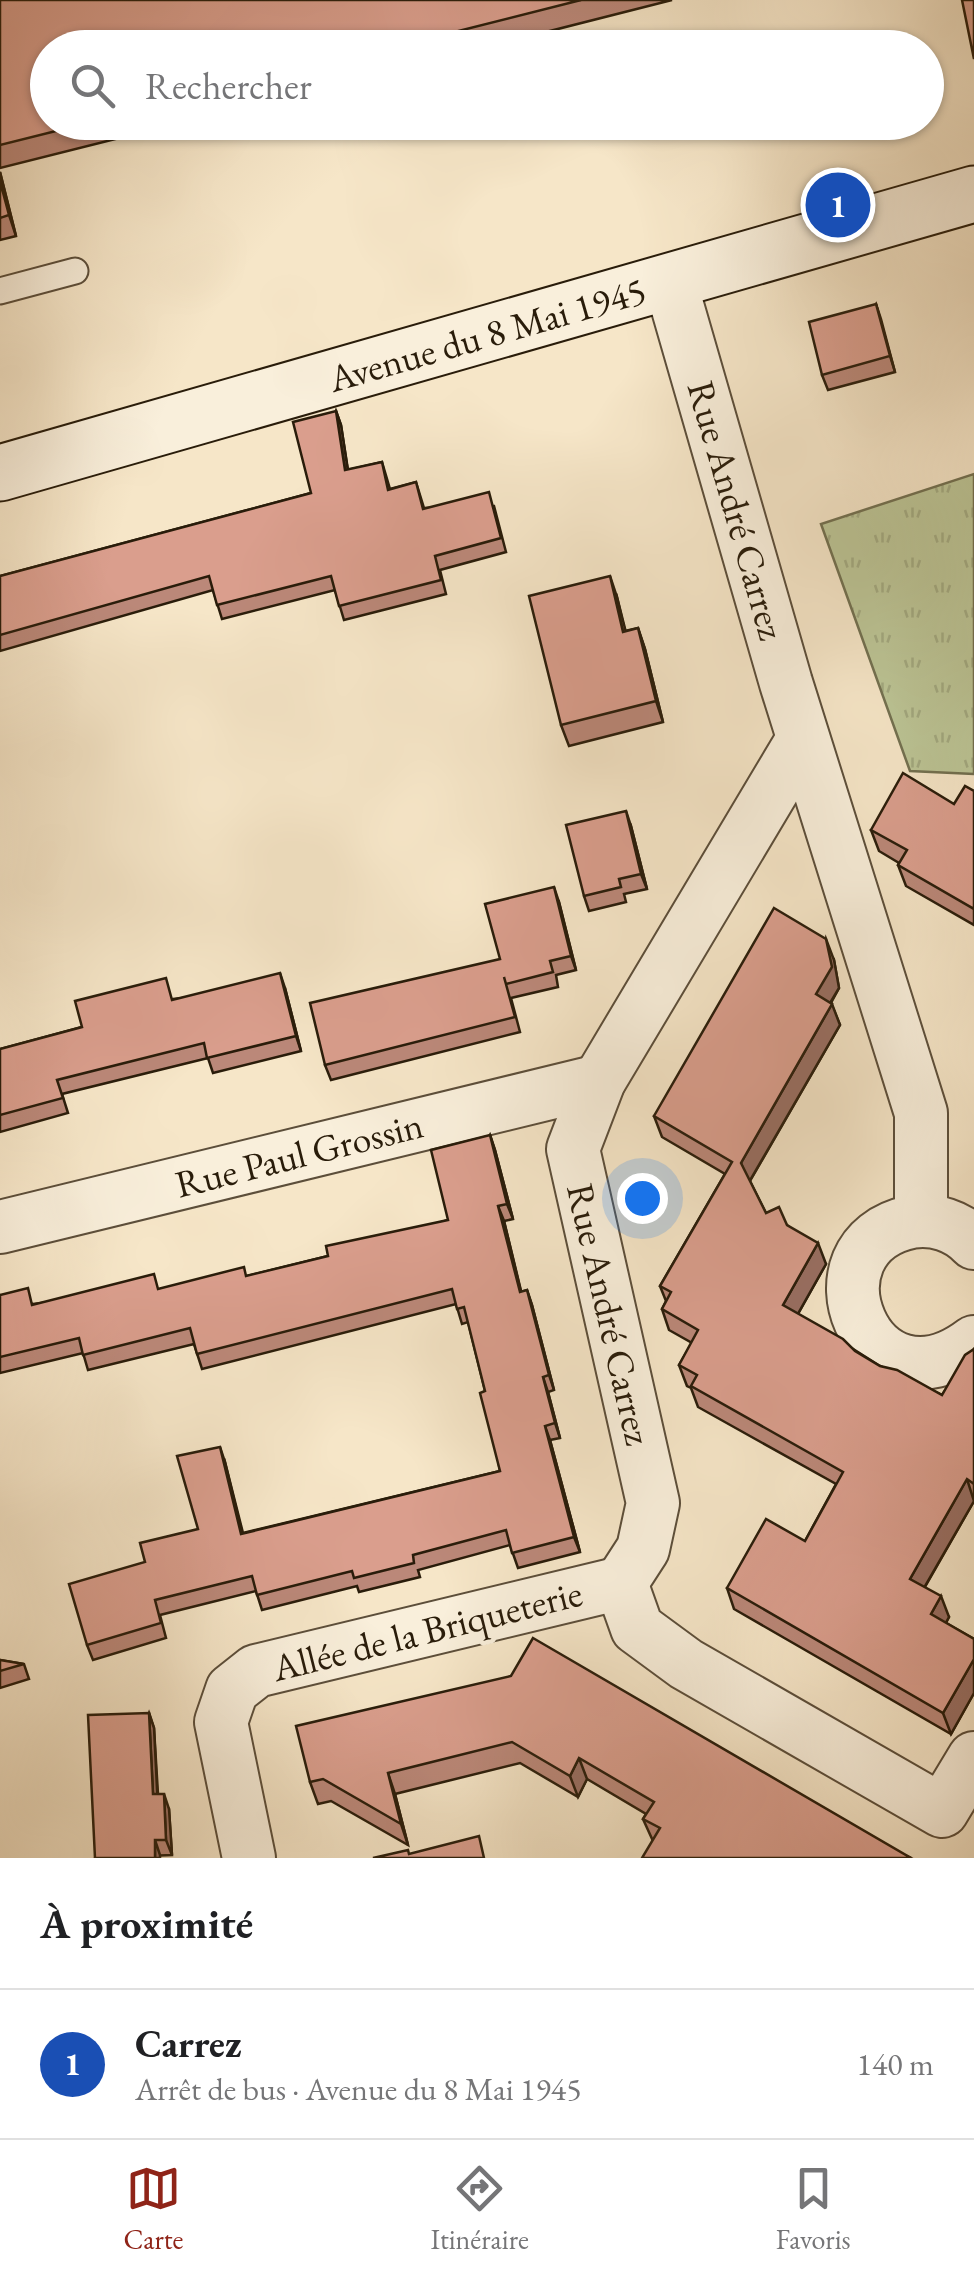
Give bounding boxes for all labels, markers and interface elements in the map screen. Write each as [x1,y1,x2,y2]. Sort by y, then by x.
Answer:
search box [30,30,944,140]
icon: search [65,58,120,113]
text: Rechercher [145,61,312,110]
pin: 1 [806,168,870,242]
street label: Avenue du 8 Mai 1945 [322,265,651,403]
street label: Rue André Carrez [677,375,798,646]
street label: Rue Paul Grossin [170,1100,428,1208]
your location [617,1173,668,1224]
street label: Rue André Carrez [556,1178,664,1450]
street label: Allée de la Briqueterie [266,1568,587,1692]
text: À proximité [40,1896,253,1951]
text: Carrez [135,2019,242,2068]
text: 1 [64,2043,81,2085]
text: 140 m [857,2043,934,2085]
text: Arrêt de bus · Avenue du 8 Mai 1945 [135,2068,582,2110]
tab: Carte [123,2161,184,2257]
tab: Itinéraire [430,2161,529,2257]
tab: Favoris [776,2161,851,2257]

